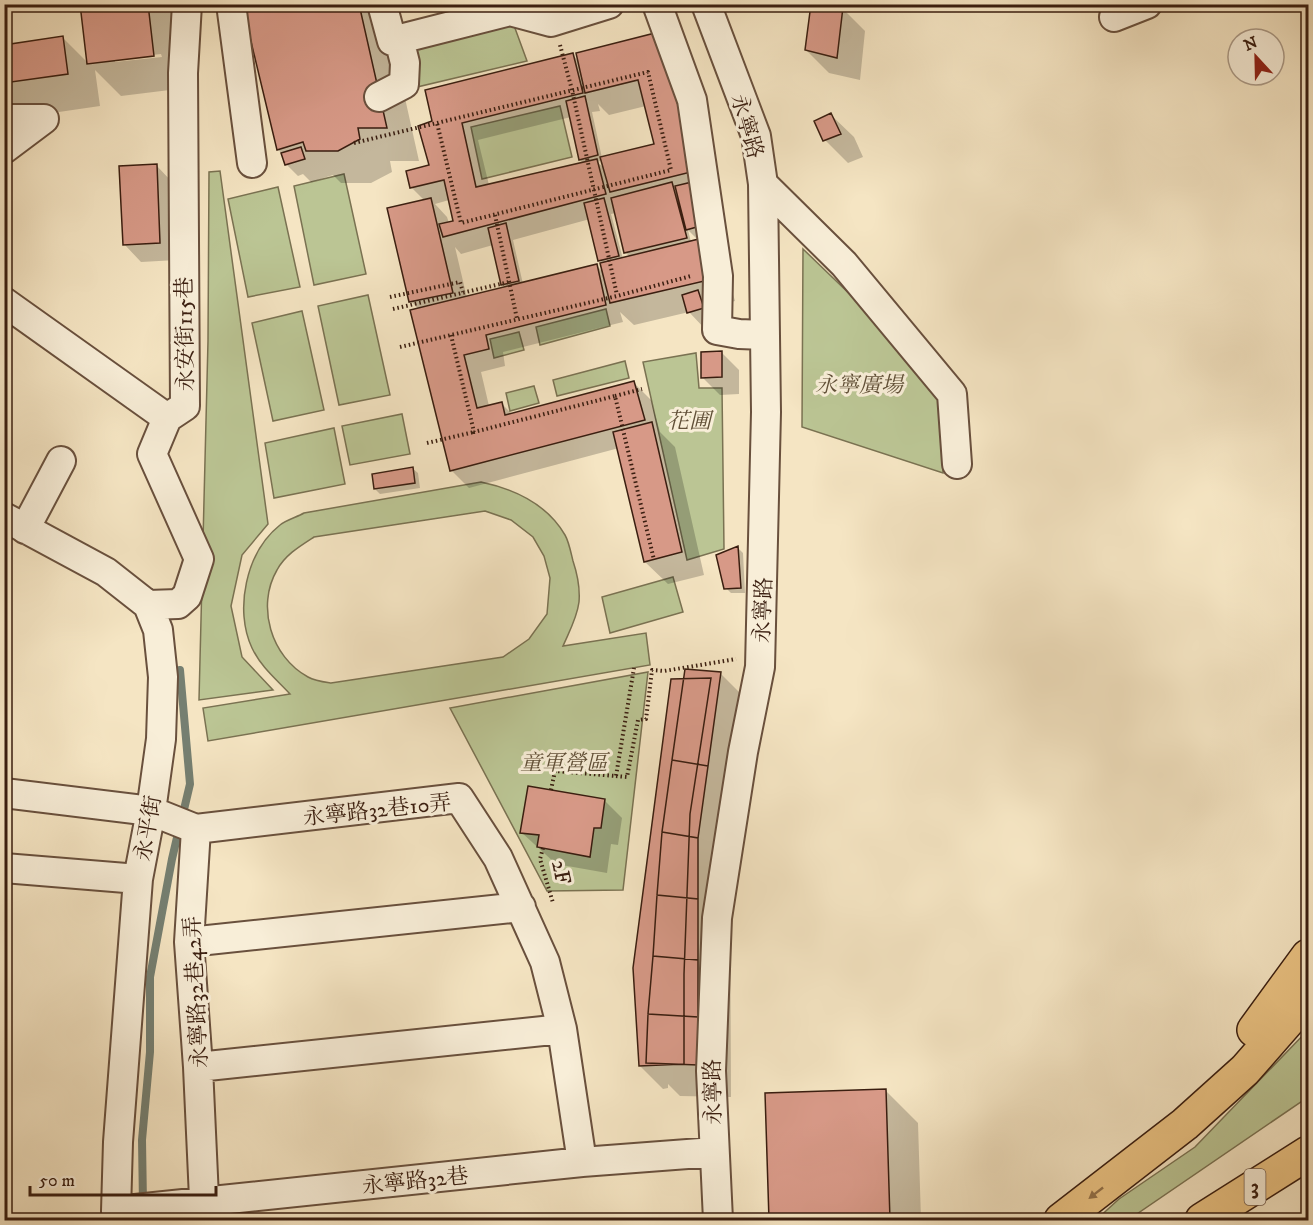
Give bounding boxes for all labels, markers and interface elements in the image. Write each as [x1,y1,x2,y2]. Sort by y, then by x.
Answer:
north arrow [1226,27,1286,87]
text: N [1241,32,1261,56]
street label: 永寧路 [724,91,769,162]
street label: 永安街115巷 [171,276,200,392]
park label: 永寧廣場 [815,372,905,399]
park label: 花圃 [667,408,714,435]
street label: 永寧路 [749,577,778,644]
park label: 童軍營區 [520,750,611,777]
street label: 永寧路32巷10弄 [302,789,453,832]
street label: 永平街 [129,793,168,863]
street label: 2F [545,858,576,888]
street label: 永寧路32巷42弄 [179,915,214,1069]
street label: 永寧路 [699,1059,728,1125]
scale bar [30,1159,216,1197]
street label: 永寧路32巷 [361,1162,470,1201]
road number: 3 [1244,1169,1266,1205]
text: 50 m [39,1170,75,1192]
one-way arrow [1088,1186,1104,1199]

